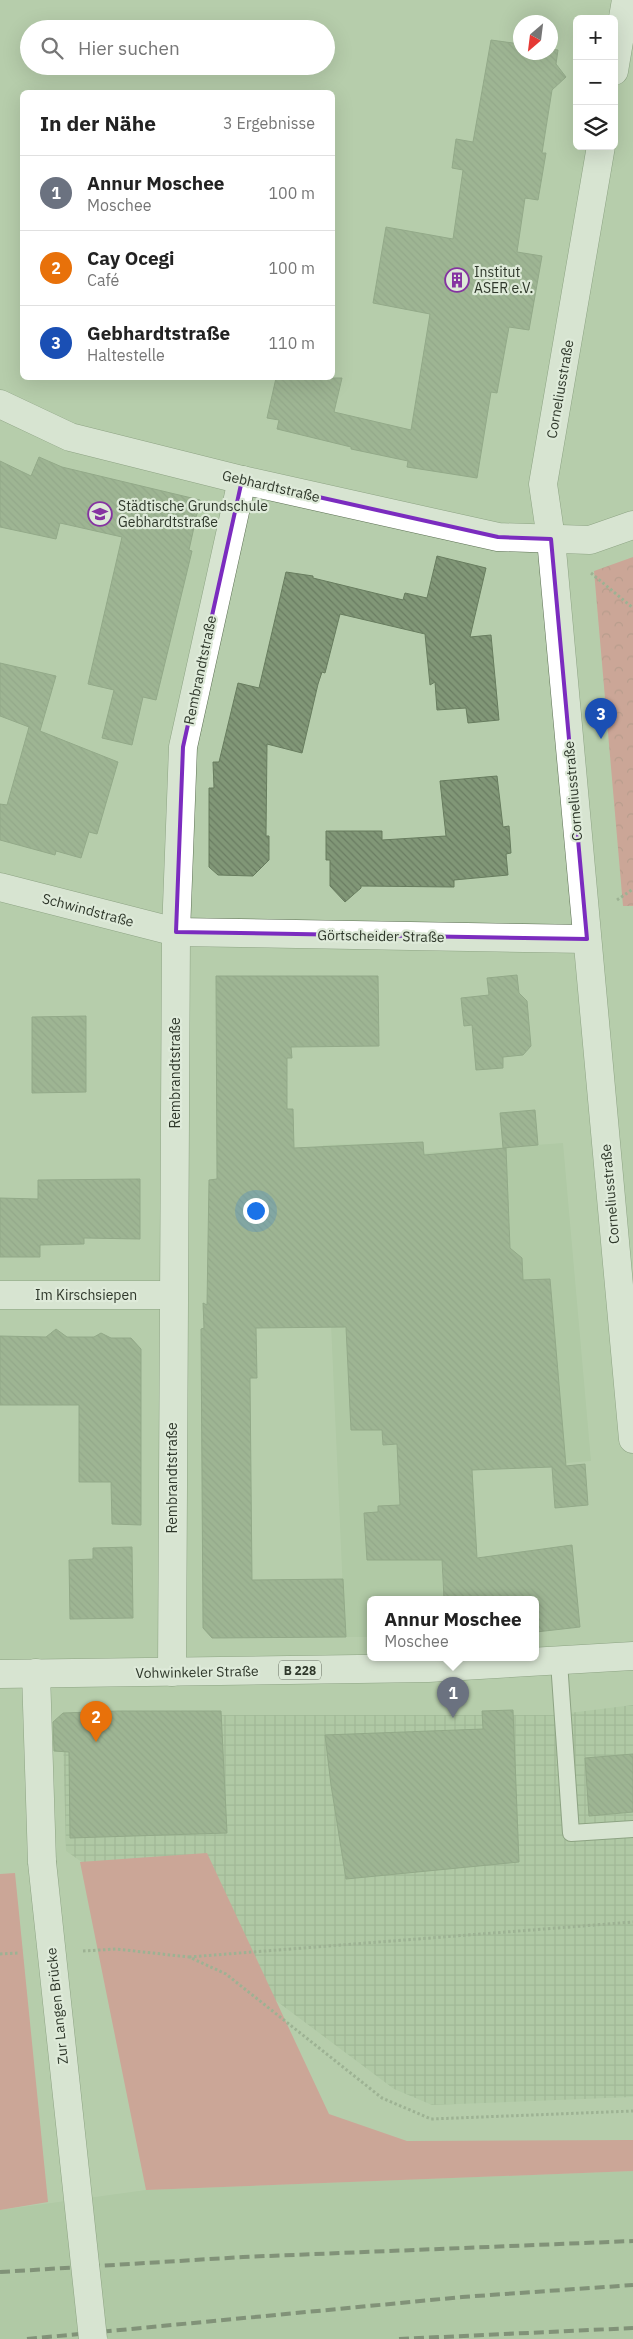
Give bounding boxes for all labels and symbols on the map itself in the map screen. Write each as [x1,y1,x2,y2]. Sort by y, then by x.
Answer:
north arrow [513,15,558,60]
place label: Institut ASER e.V. [474,263,533,297]
building icon: Institut ASER e.V. [444,267,470,293]
street label: Corneliusstraße [542,338,578,440]
street label: Gebhardtstraße [220,466,322,506]
place label: Städtische Grundschule Gebhardtstraße [118,497,268,531]
school or university icon: Städtische Grundschule Gebhardtstraße [87,501,113,527]
street label: Rembrandtstraße [180,613,220,726]
pin: 3 [585,698,617,739]
street label: Corneliusstraße [560,740,586,842]
street label: Schwindstraße [40,889,136,931]
street label: Görtscheider Straße [317,926,445,946]
street label: Rembrandtstraße [166,1017,184,1129]
street label: Corneliusstraße [597,1143,623,1245]
your location [243,1198,269,1224]
street label: Im Kirschsiepen [35,1286,137,1304]
street label: Rembrandtstraße [163,1422,181,1534]
road number: B 228 [279,1660,321,1680]
street label: Vohwinkeler Straße [135,1662,259,1682]
pin: 1 [437,1677,469,1718]
pin: 2 [80,1701,112,1742]
street label: Zur Langen Brücke [42,1946,72,2065]

